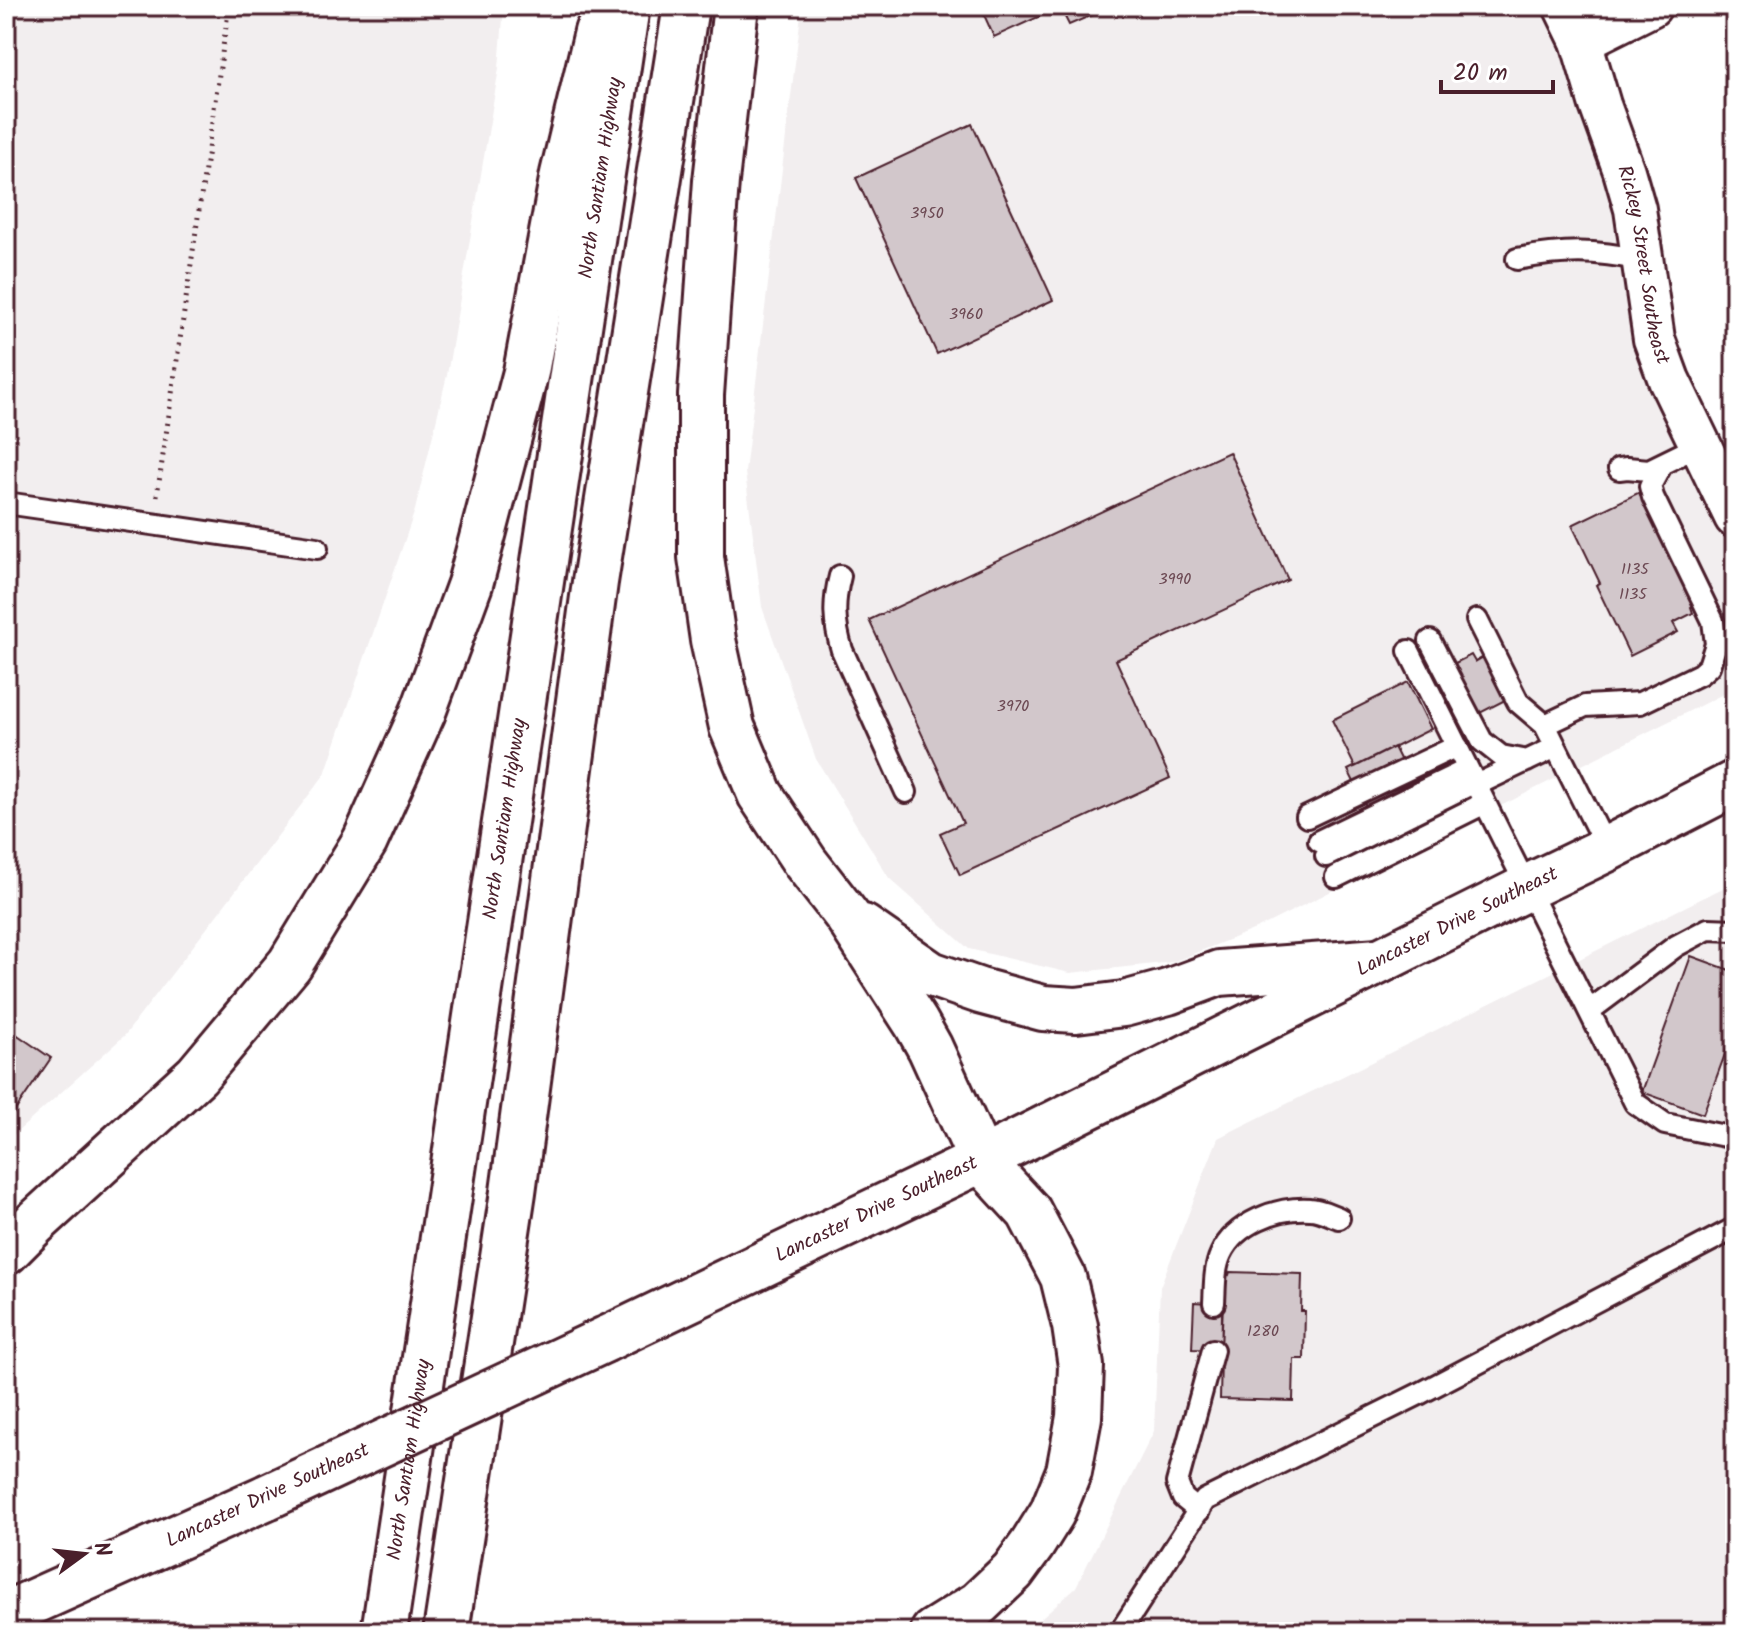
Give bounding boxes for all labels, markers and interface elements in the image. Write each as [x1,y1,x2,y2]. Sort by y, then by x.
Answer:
scale bar [1441,44,1553,94]
text: 20 m [1453,54,1508,93]
street label: North Santiam Highway [570,75,632,281]
street label: Rickey Street Southeast [1607,162,1678,369]
house number: 3950 [910,201,944,226]
house number: 3960 [949,302,983,327]
house number: 1135 [1621,557,1650,582]
house number: 3990 [1159,567,1191,592]
house number: 1135 [1619,582,1648,607]
house number: 3970 [997,694,1029,719]
street label: North Santiam Highway [475,716,536,922]
street label: Lancaster Drive Southeast [1351,859,1564,986]
street label: Lancaster Drive Southeast [770,1148,984,1272]
house number: 1280 [1247,1319,1279,1344]
street label: North Santiam Highway [379,1357,441,1563]
street label: Lancaster Drive Southeast [161,1435,375,1557]
north arrow [44,1514,124,1594]
text: N [82,1538,120,1561]

